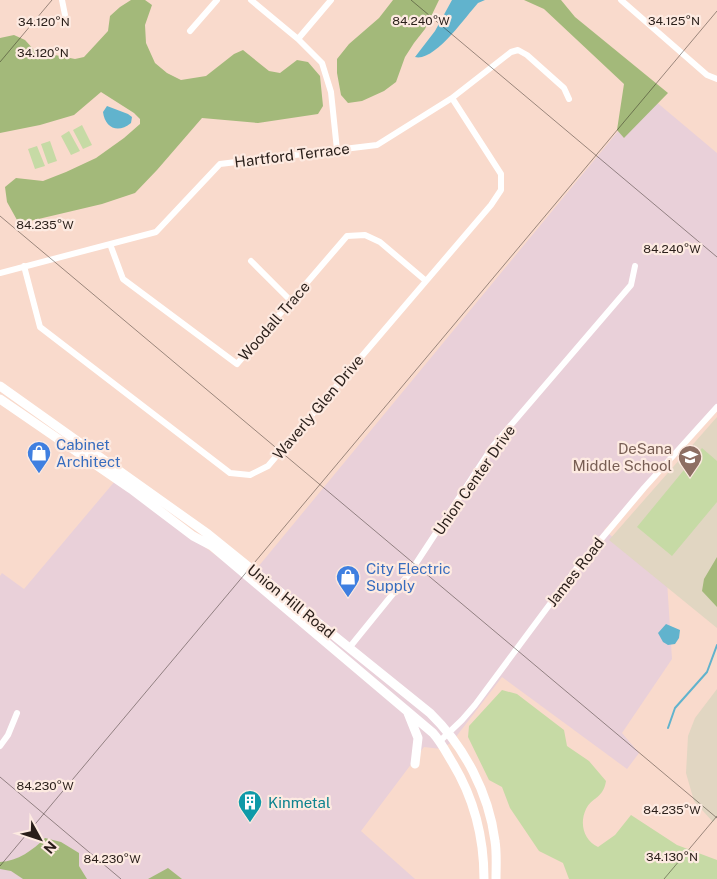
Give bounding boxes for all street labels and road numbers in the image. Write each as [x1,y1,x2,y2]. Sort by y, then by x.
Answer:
street label: Hartford Terrace [233,139,351,171]
street label: Woodall Trace [235,278,313,364]
street label: Waverly Glen Drive [269,351,367,463]
street label: Union Center Drive [430,422,518,538]
street label: James Road [543,534,607,610]
street label: Union Hill Road [244,561,338,641]

